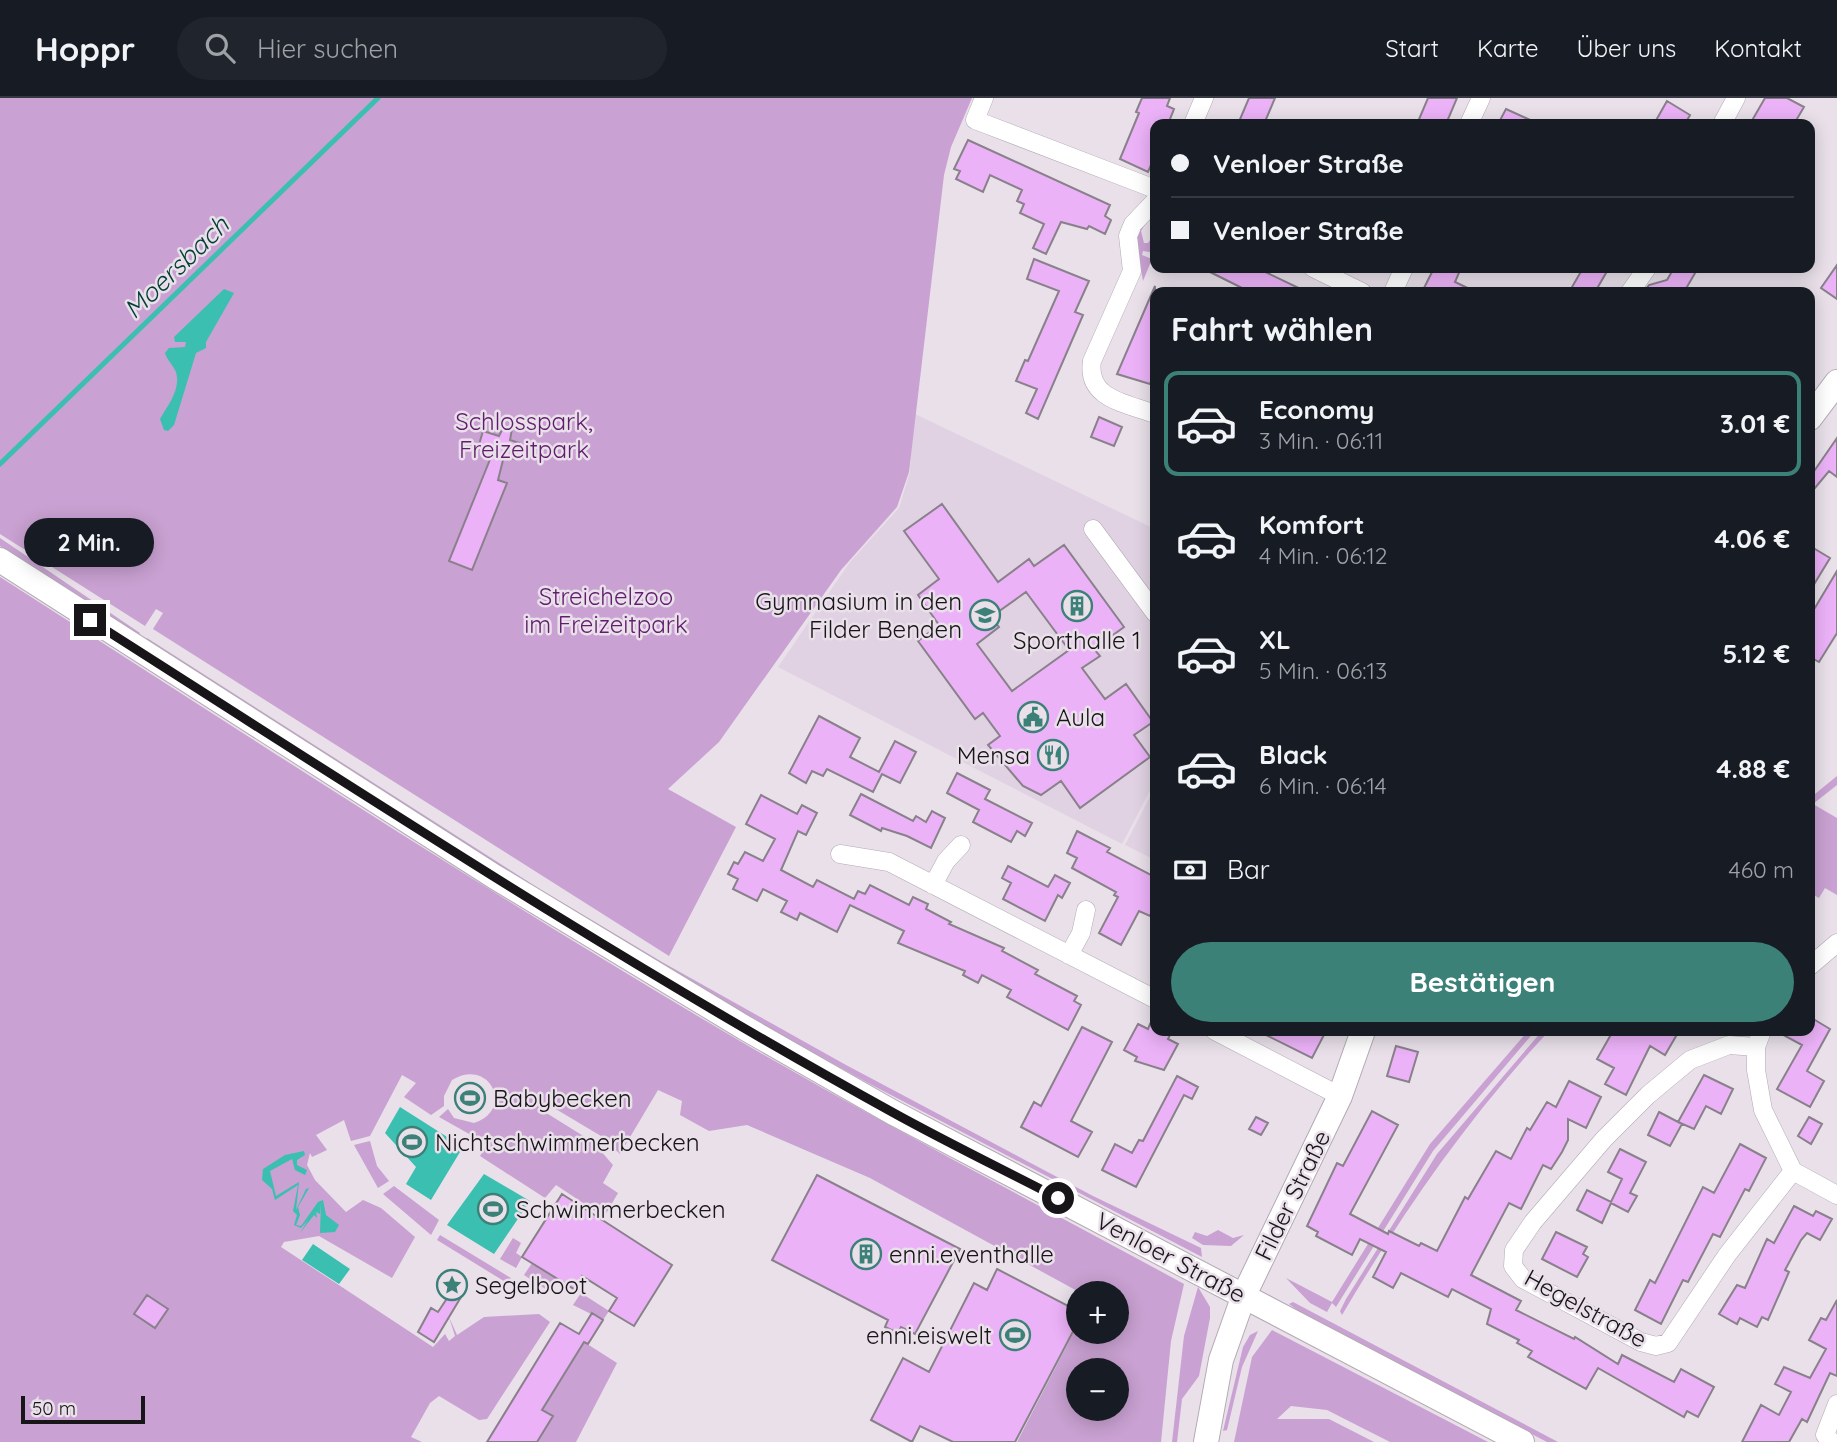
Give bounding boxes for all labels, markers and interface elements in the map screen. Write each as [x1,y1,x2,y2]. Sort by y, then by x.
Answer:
search box [177,17,667,80]
text: Hoppr [35,28,135,69]
icon: search [201,29,239,67]
text: Hier suchen [257,32,398,65]
text: Start [1385,33,1439,63]
text: Karte [1477,33,1538,63]
text: Über uns [1576,33,1676,63]
text: Kontakt [1714,33,1802,63]
text: Venloer Straße [1213,147,1404,180]
water label: Moersbach [116,208,236,325]
text: Venloer Straße [1213,214,1404,247]
text: Fahrt wählen [1171,309,1373,349]
icon: car [1175,392,1238,455]
text: Economy [1259,393,1374,426]
park label: Schlosspark, Freizeitpark [455,406,593,464]
text: 3.01 € [1720,407,1790,440]
text: 3 Min. · 06:11 [1259,426,1383,455]
icon: car [1175,507,1238,570]
text: Komfort [1259,508,1364,541]
callout: 2 Min. [25,518,155,568]
text: 4.06 € [1714,522,1790,555]
text: 2 Min. [57,528,121,557]
text: 4 Min. · 06:12 [1259,541,1387,570]
park label: Streichelzoo im Freizeitpark [524,581,688,639]
place label: Gymnasium in den Filder Benden [755,586,962,644]
building icon: Sporthalle 1 [1060,589,1094,623]
school or university icon: Gymnasium in den Filder Benden [968,598,1002,632]
route end [74,604,106,636]
icon: car [1175,622,1238,685]
text: XL [1259,623,1291,656]
place label: Sporthalle 1 [1013,625,1141,655]
text: 5.12 € [1722,637,1790,670]
text: 5 Min. · 06:13 [1259,656,1387,685]
public building icon: Aula [1016,700,1050,734]
place label: Aula [1056,702,1105,732]
icon: car [1175,737,1238,800]
restaurant icon: Mensa [1036,738,1070,772]
text: Black [1259,738,1328,771]
place label: Mensa [957,740,1030,770]
text: 4.88 € [1716,752,1790,785]
text: 6 Min. · 06:14 [1259,771,1387,800]
icon: cash [1171,851,1209,889]
text: Bar [1227,853,1270,886]
text: 460 m [1729,855,1794,884]
button: Bestätigen [1171,942,1794,1022]
sports icon: Babybecken [453,1081,487,1115]
place label: Babybecken [493,1083,632,1113]
sports icon: Nichtschwimmerbecken [395,1125,429,1159]
street label: Filder Straße [1248,1125,1336,1265]
place label: Nichtschwimmerbecken [435,1127,700,1157]
route start [1042,1182,1074,1214]
sports icon: Schwimmerbecken [476,1192,510,1226]
place label: Schwimmerbecken [516,1194,726,1224]
street label: Venloer Straße [1091,1205,1251,1309]
building icon: enni.eventhalle [849,1237,883,1271]
place label: enni.eventhalle [889,1239,1054,1269]
street label: Hegelstraße [1520,1262,1652,1354]
place icon: Segelboot [435,1268,469,1302]
place label: Segelboot [475,1270,587,1300]
map controls [1066,1281,1129,1421]
button: + [1066,1281,1129,1344]
sports icon: enni.eiswelt [998,1318,1032,1352]
place label: enni.eiswelt [866,1320,992,1350]
button: − [1066,1358,1129,1421]
scale bar [21,1393,145,1425]
text: 50 m [32,1396,76,1420]

